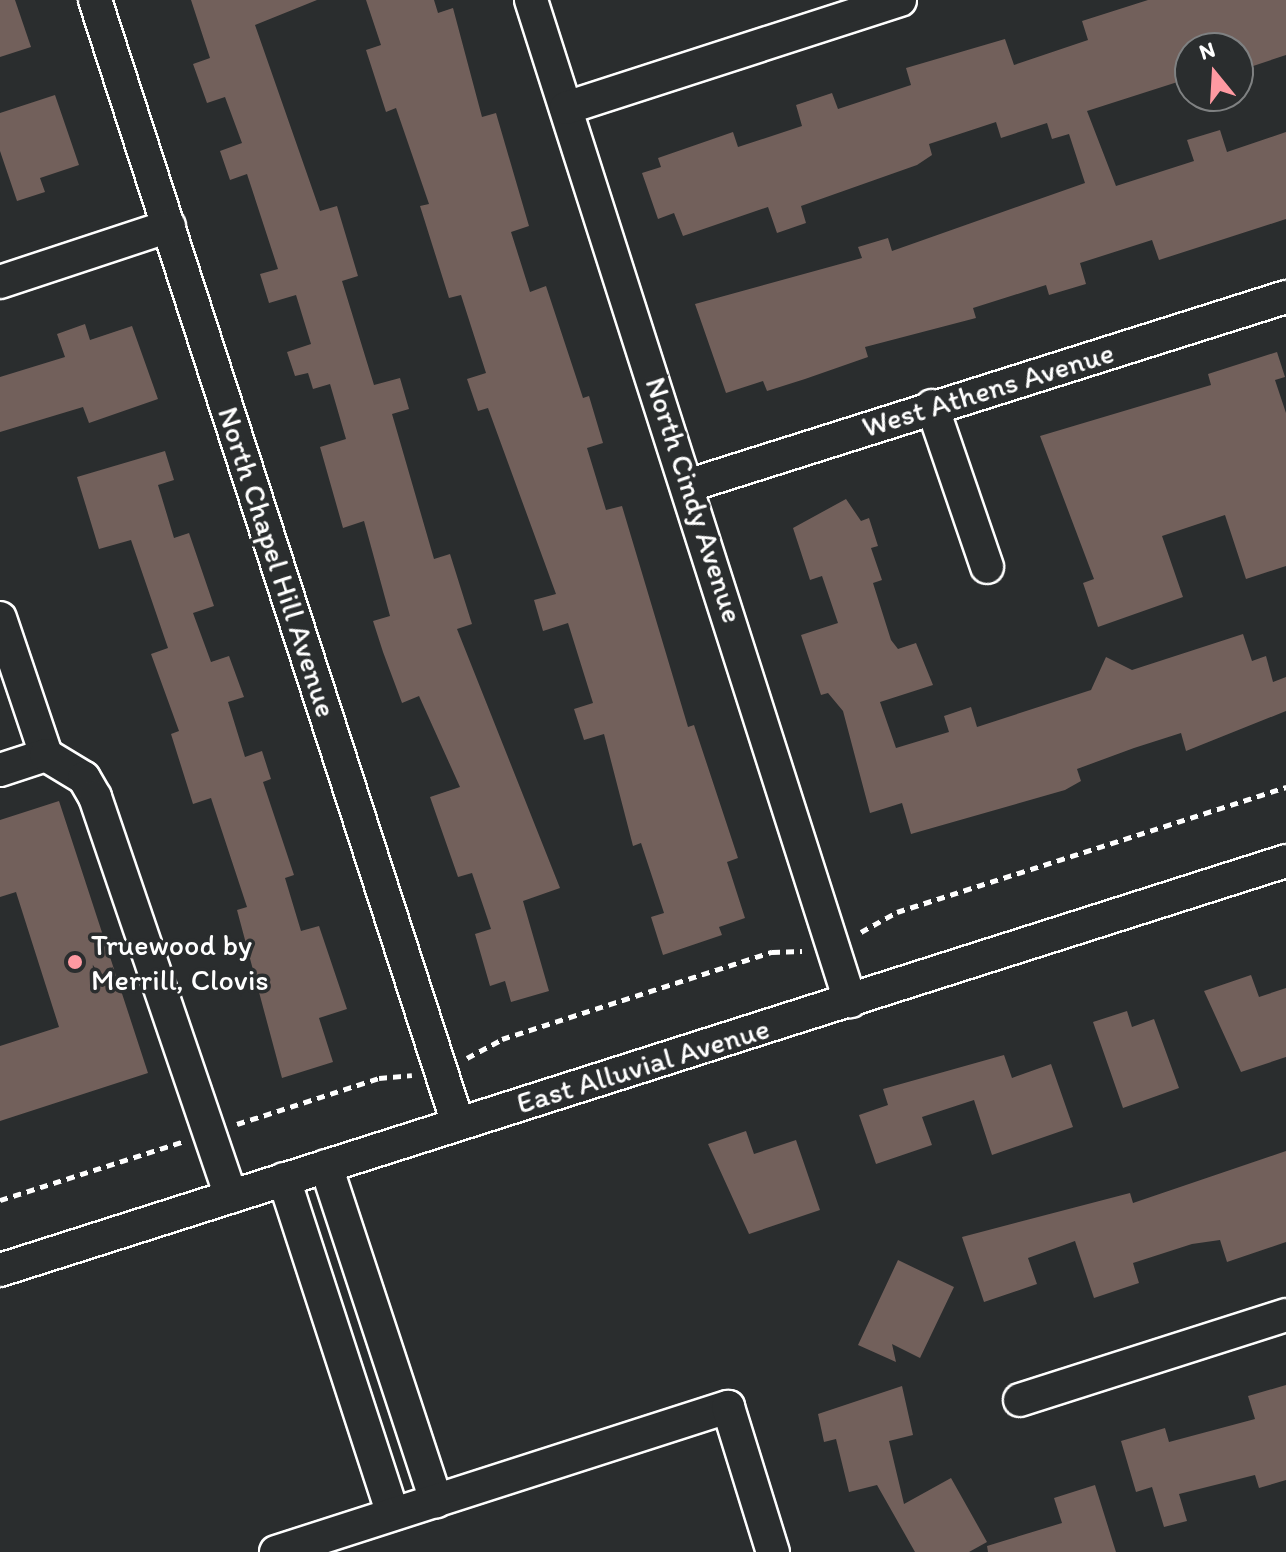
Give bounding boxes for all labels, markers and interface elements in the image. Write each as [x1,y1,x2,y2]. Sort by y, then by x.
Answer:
north arrow [1174,32,1254,112]
text: N [1196,35,1218,66]
street label: West Athens Avenue [858,335,1118,445]
street label: North Cindy Avenue [637,373,751,627]
street label: North Chapel Hill Avenue [210,403,344,721]
place label: Truewood by Merrill, Clovis [91,927,269,998]
marker: Truewood by Merrill, Clovis [66,953,84,971]
street label: East Alluvial Avenue [512,1010,774,1122]

